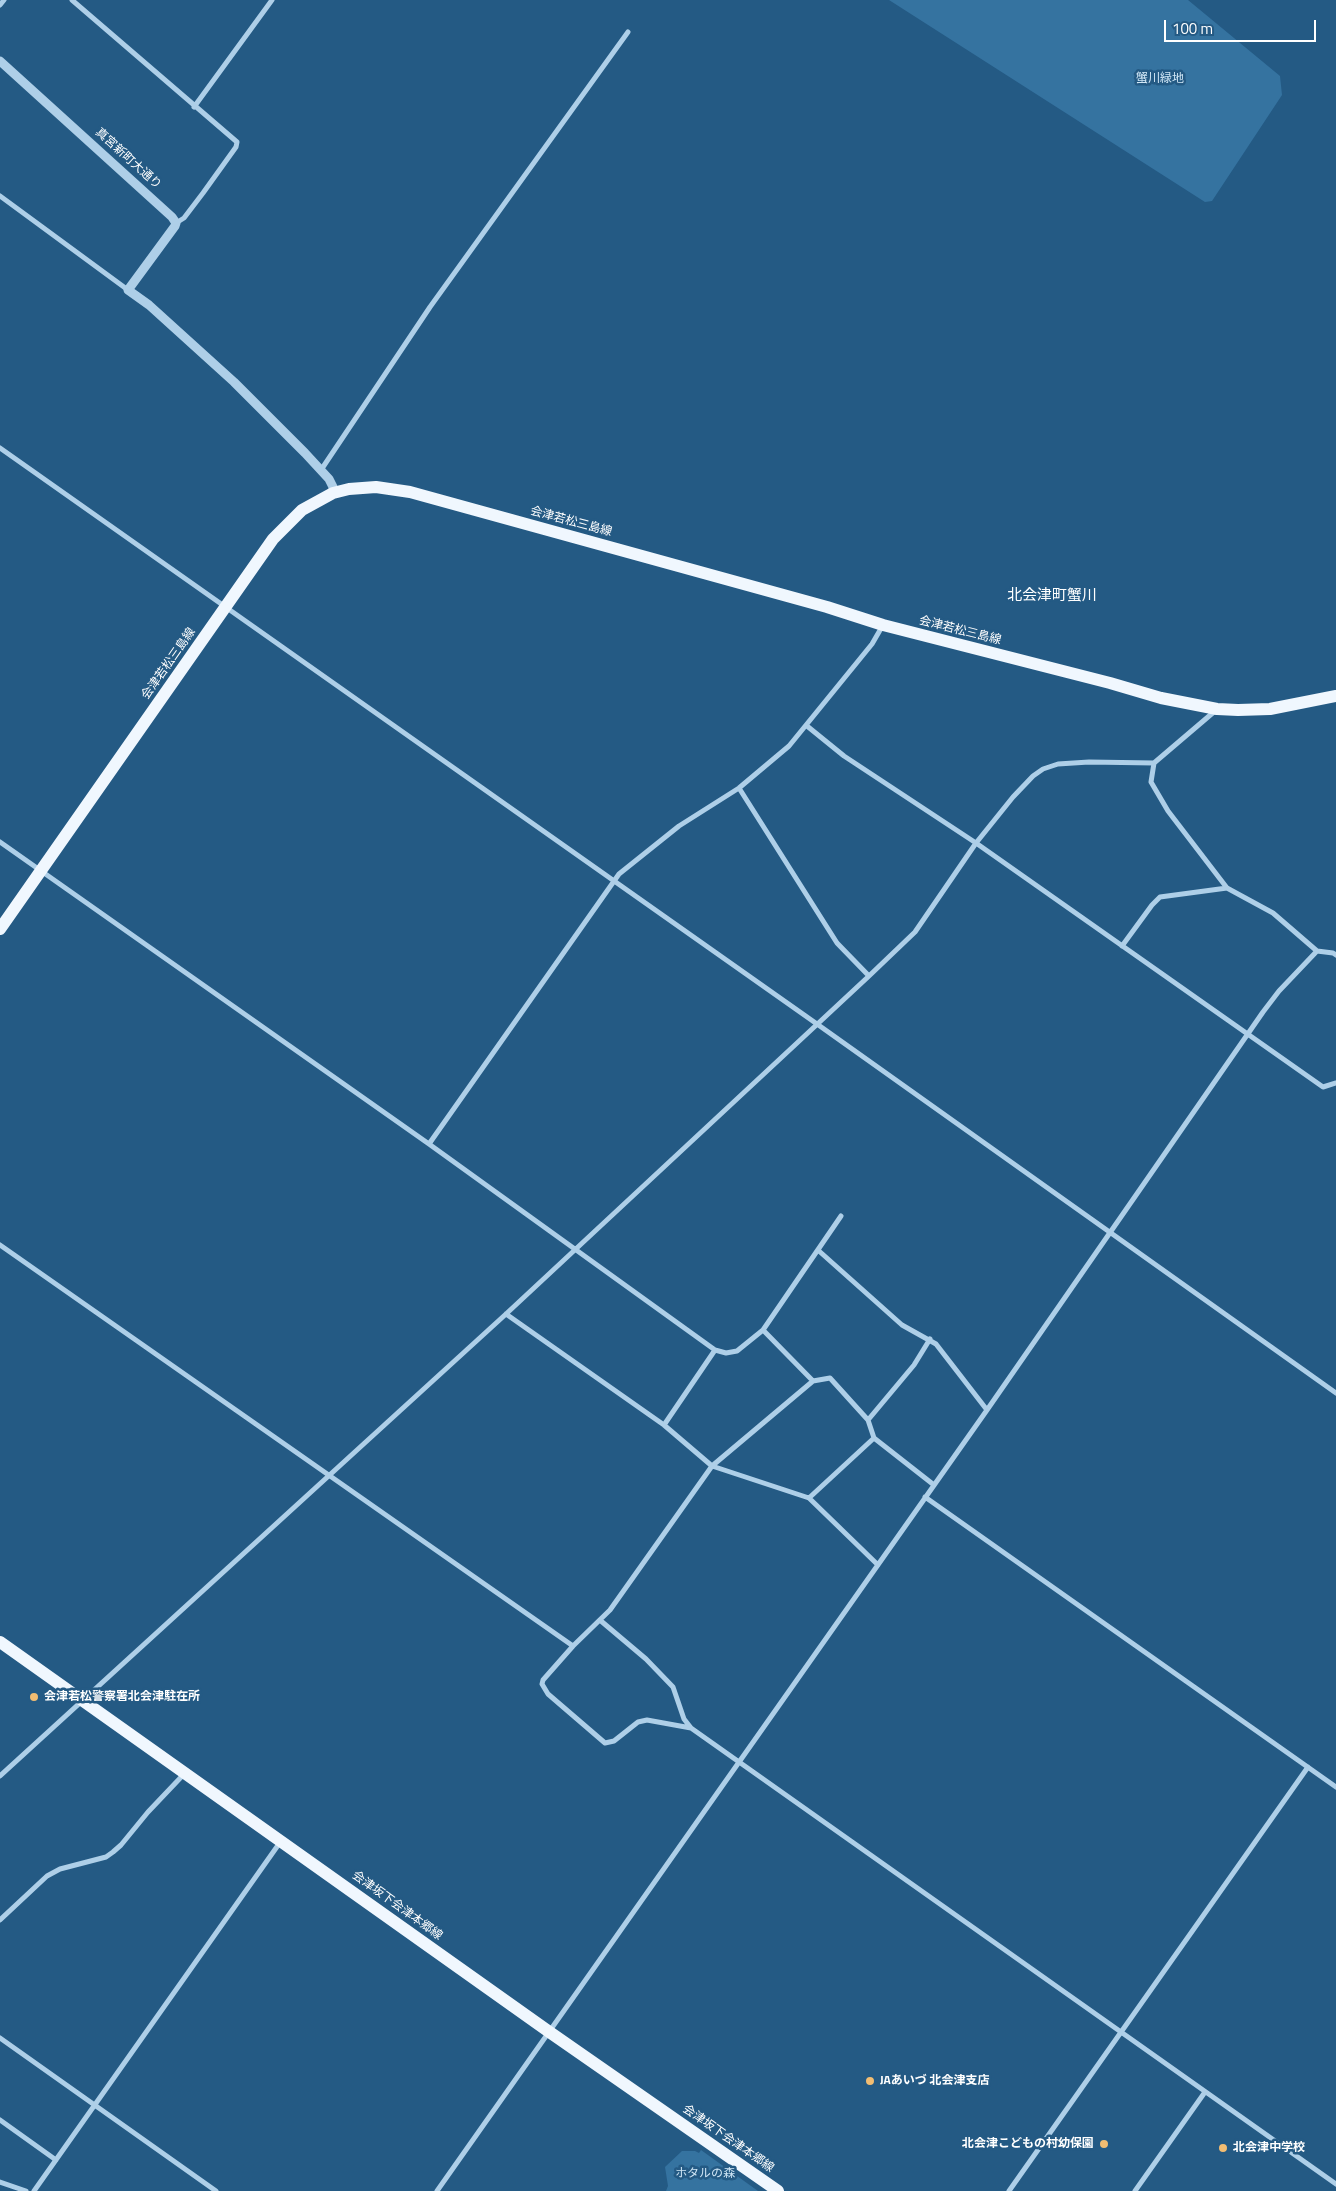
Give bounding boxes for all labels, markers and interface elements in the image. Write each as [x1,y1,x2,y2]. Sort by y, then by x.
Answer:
scale bar [1166,10,1318,42]
text: 100 m [1172,17,1213,40]
park label: 蟹川緑地 [1136,72,1184,86]
street label: 真宮新町大通り [92,126,164,192]
street label: 会津若松三島線 [529,504,613,540]
district label: 北会津町蟹川 [1007,587,1097,605]
street label: 会津若松三島線 [918,614,1002,648]
street label: 会津若松三島線 [139,625,199,703]
place label: 会津若松警察署北会津駐在所 [44,1690,200,1704]
marker: 会津若松警察署北会津駐在所 [28,1691,40,1703]
street label: 会津坂下会津本郷線 [349,1868,445,1944]
place label: JAあいづ 北会津支店 [880,2074,989,2088]
marker: JAあいづ 北会津支店 [864,2075,876,2087]
street label: 会津坂下会津本郷線 [680,2102,776,2176]
place label: 北会津こどもの村幼保園 [962,2137,1094,2151]
marker: 北会津こどもの村幼保園 [1098,2138,1110,2150]
place label: 北会津中学校 [1233,2141,1305,2155]
marker: 北会津中学校 [1217,2142,1229,2154]
park label: ホタルの森 [675,2167,735,2181]

